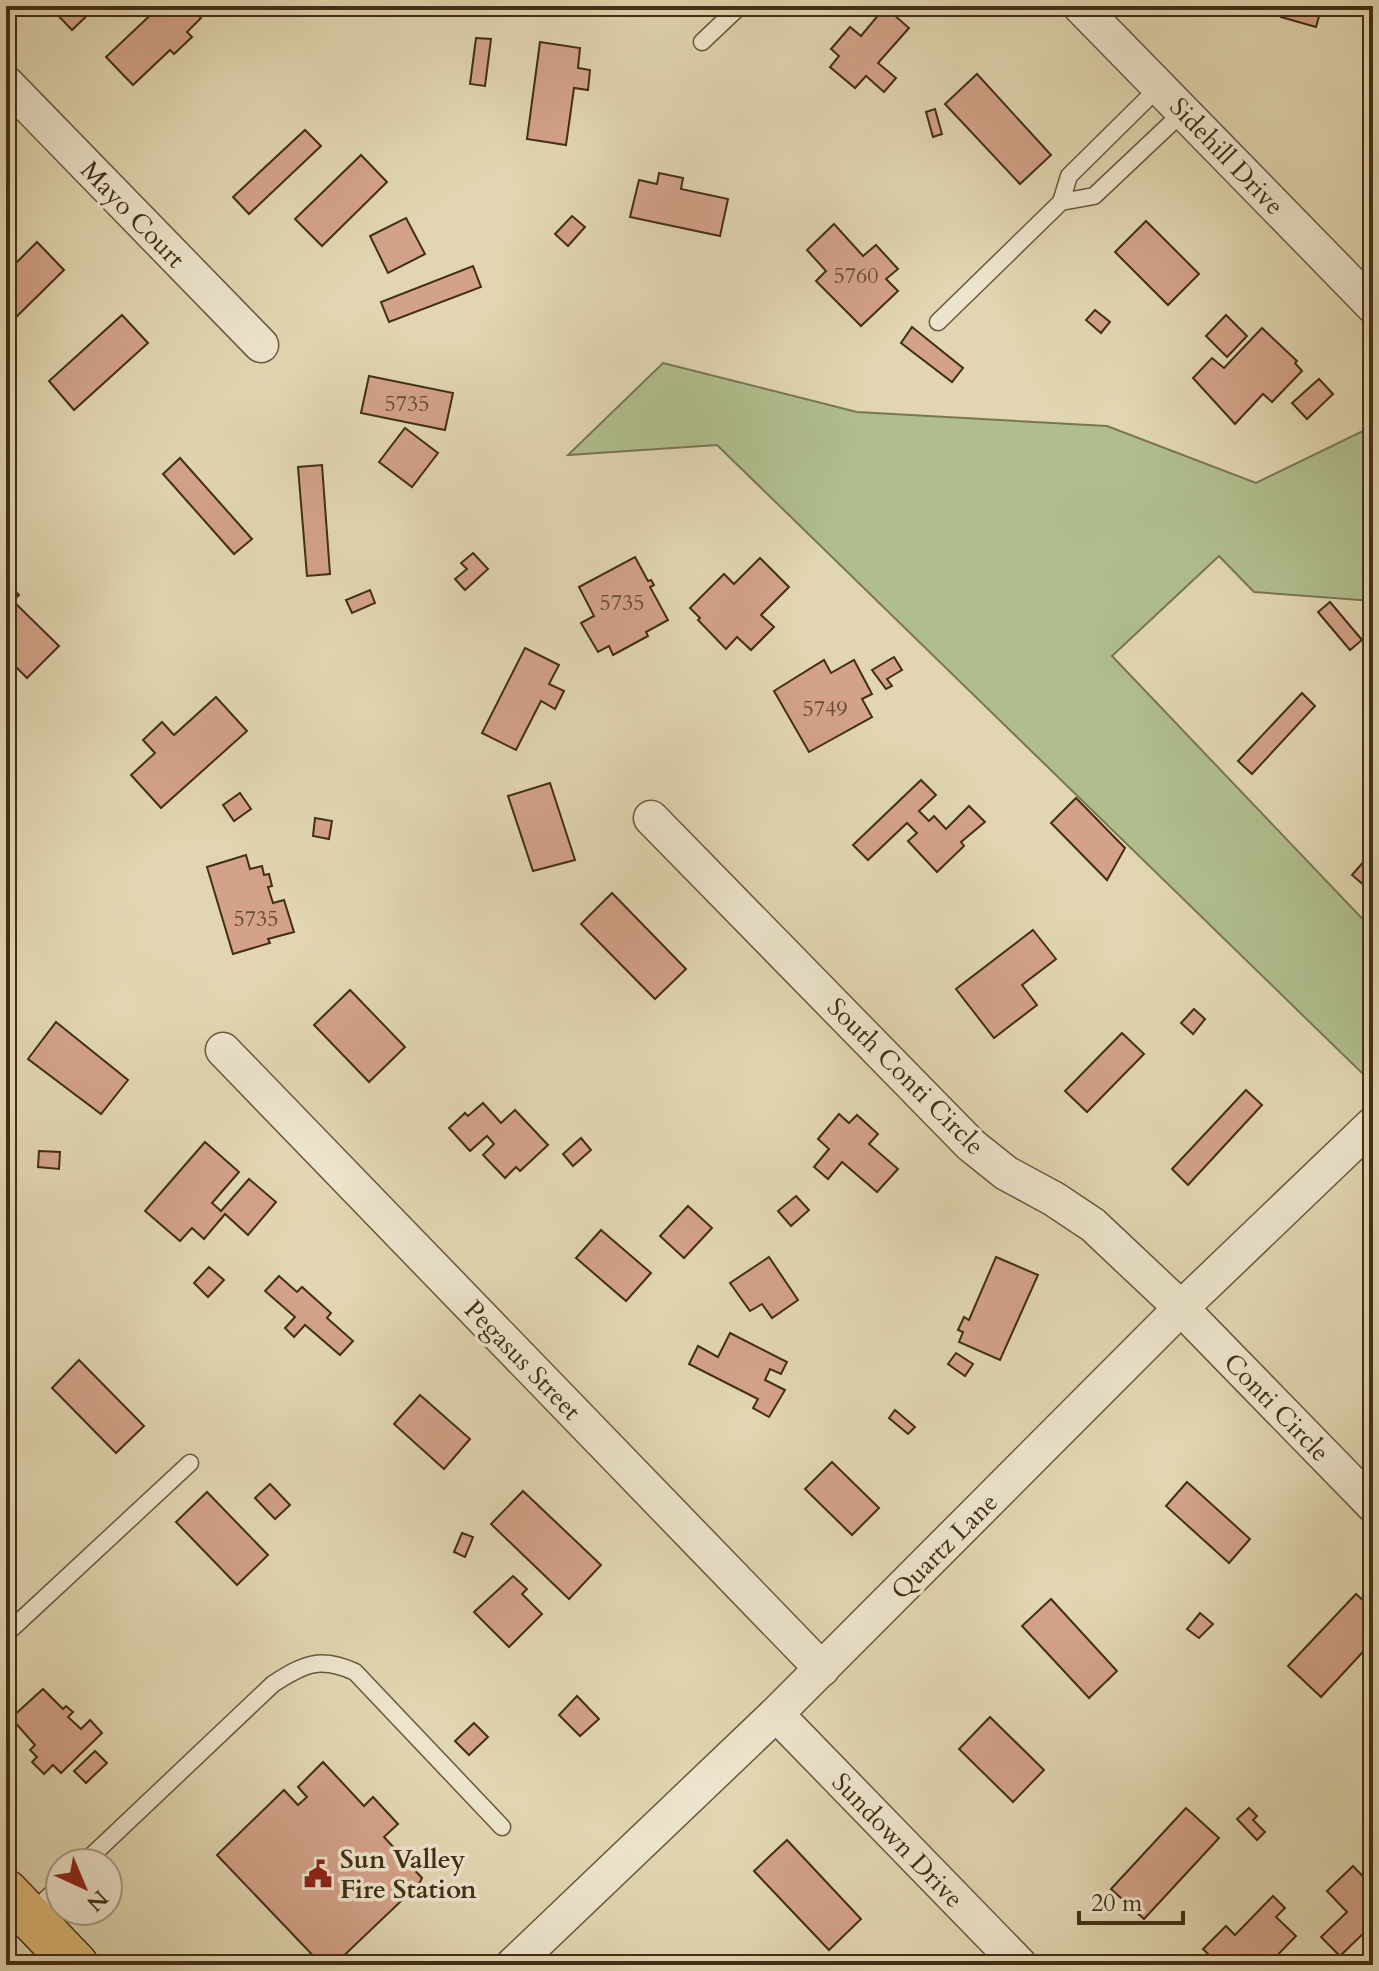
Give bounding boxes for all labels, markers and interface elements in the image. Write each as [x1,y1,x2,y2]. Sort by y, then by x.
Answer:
street label: Sidehill Drive [1162,90,1292,223]
street label: Mayo Court [73,153,193,276]
house number: 5760 [833,261,879,291]
house number: 5735 [384,389,430,419]
house number: 5735 [599,588,645,618]
house number: 5749 [802,694,848,724]
house number: 5735 [233,904,279,934]
street label: South Conti Circle [819,990,992,1163]
street label: Pegasus Street [456,1293,589,1428]
street label: Conti Circle [1216,1345,1337,1469]
street label: Quartz Lane [883,1485,1005,1607]
street label: Sundown Drive [824,1765,971,1916]
place label: Sun Valley Fire Station [340,1842,477,1907]
north arrow [44,1847,124,1927]
public building icon: Sun Valley Fire Station [303,1859,333,1889]
scale bar [1079,1875,1183,1925]
text: N [80,1883,114,1918]
text: 20 m [1091,1887,1143,1920]

